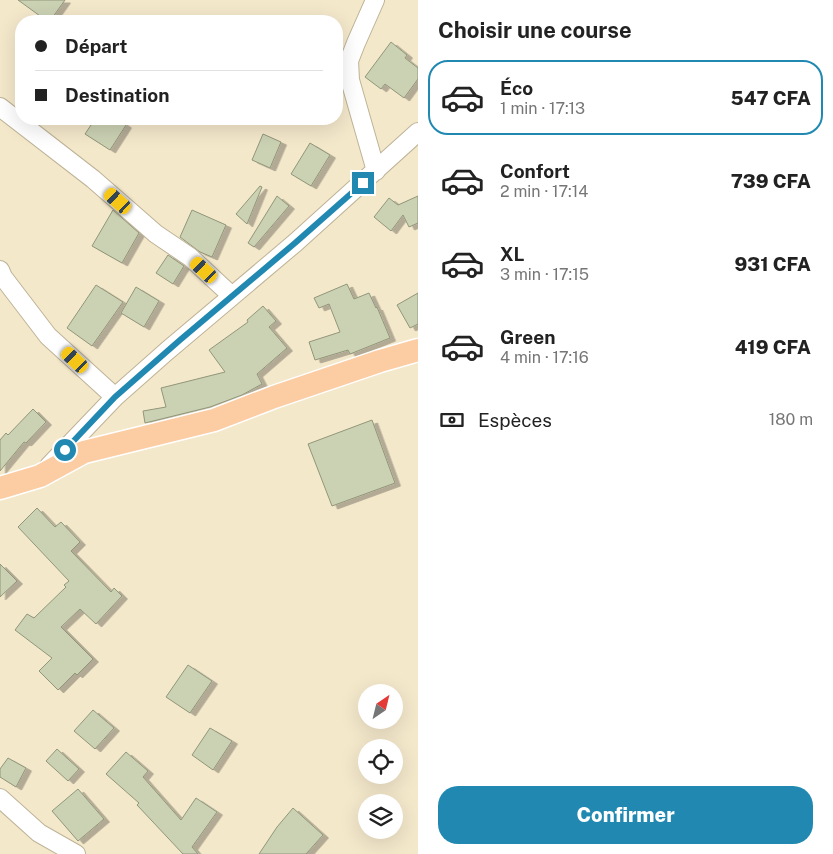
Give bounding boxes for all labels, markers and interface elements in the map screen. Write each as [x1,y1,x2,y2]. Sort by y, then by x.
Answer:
text: Choisir une course [438,17,632,43]
text: Départ [65,35,128,57]
icon: car [440,75,485,120]
text: Éco [500,77,533,99]
text: Destination [65,84,169,106]
text: 547 CFA [731,87,811,109]
text: 1 min · 17:13 [500,99,585,118]
icon: car [440,158,485,203]
text: Confort [500,160,570,182]
text: 739 CFA [731,170,811,192]
route end [352,172,374,194]
text: 2 min · 17:14 [500,182,588,201]
car [101,185,134,217]
icon: car [440,241,485,286]
text: XL [500,243,525,265]
text: 931 CFA [734,253,811,275]
car [187,254,220,286]
text: 3 min · 17:15 [500,265,589,284]
icon: car [440,324,485,369]
text: Green [500,326,555,348]
text: 419 CFA [735,336,811,358]
car [58,344,91,376]
text: 4 min · 17:16 [500,348,589,367]
icon: cash [438,406,466,434]
text: Espèces [478,409,552,431]
text: 180 m [769,410,813,429]
route start [54,439,76,461]
north arrow [358,684,402,729]
map controls [358,684,403,839]
button: locate [358,739,403,784]
button: Confirmer [438,786,813,844]
button: layers [358,794,403,839]

